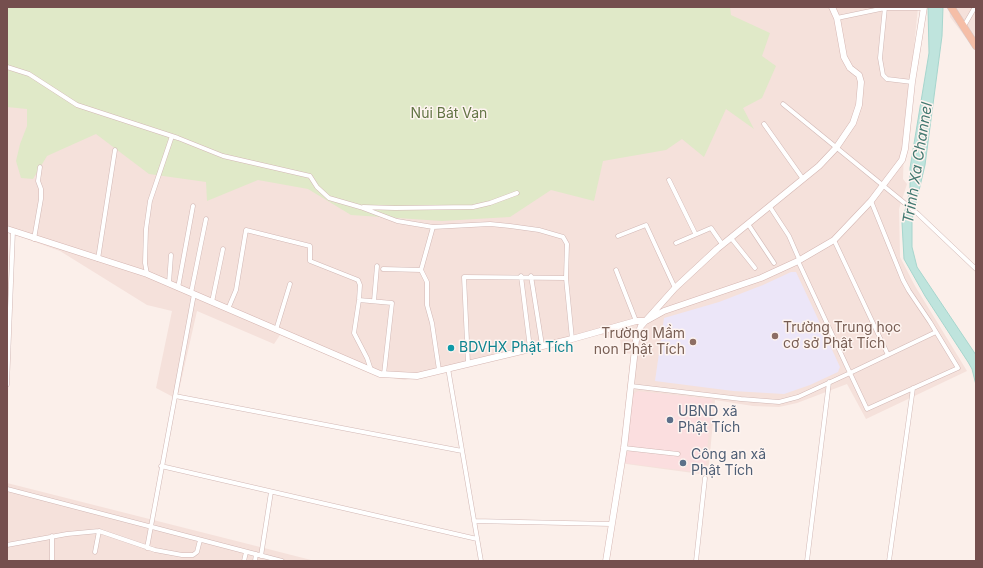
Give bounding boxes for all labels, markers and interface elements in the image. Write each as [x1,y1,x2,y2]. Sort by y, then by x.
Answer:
water label: Trinh Xa Channel [900,101,936,225]
park label: Núi Bát Vạn [411,106,487,122]
place label: Trường Trung học cơ sở Phật Tích [783,320,901,352]
place label: Trường Mầm non Phật Tích [594,326,685,358]
marker: Trường Trung học cơ sở Phật Tích [770,331,780,341]
marker: Trường Mầm non Phật Tích [688,337,698,347]
place label: BDVHX Phật Tích [459,340,574,356]
marker: BDVHX Phật Tích [446,343,456,353]
place label: UBND xã Phật Tích [678,404,740,436]
marker: UBND xã Phật Tích [665,415,675,425]
place label: Công an xã Phật Tích [691,447,766,480]
marker: Công an xã Phật Tích [678,458,688,468]

